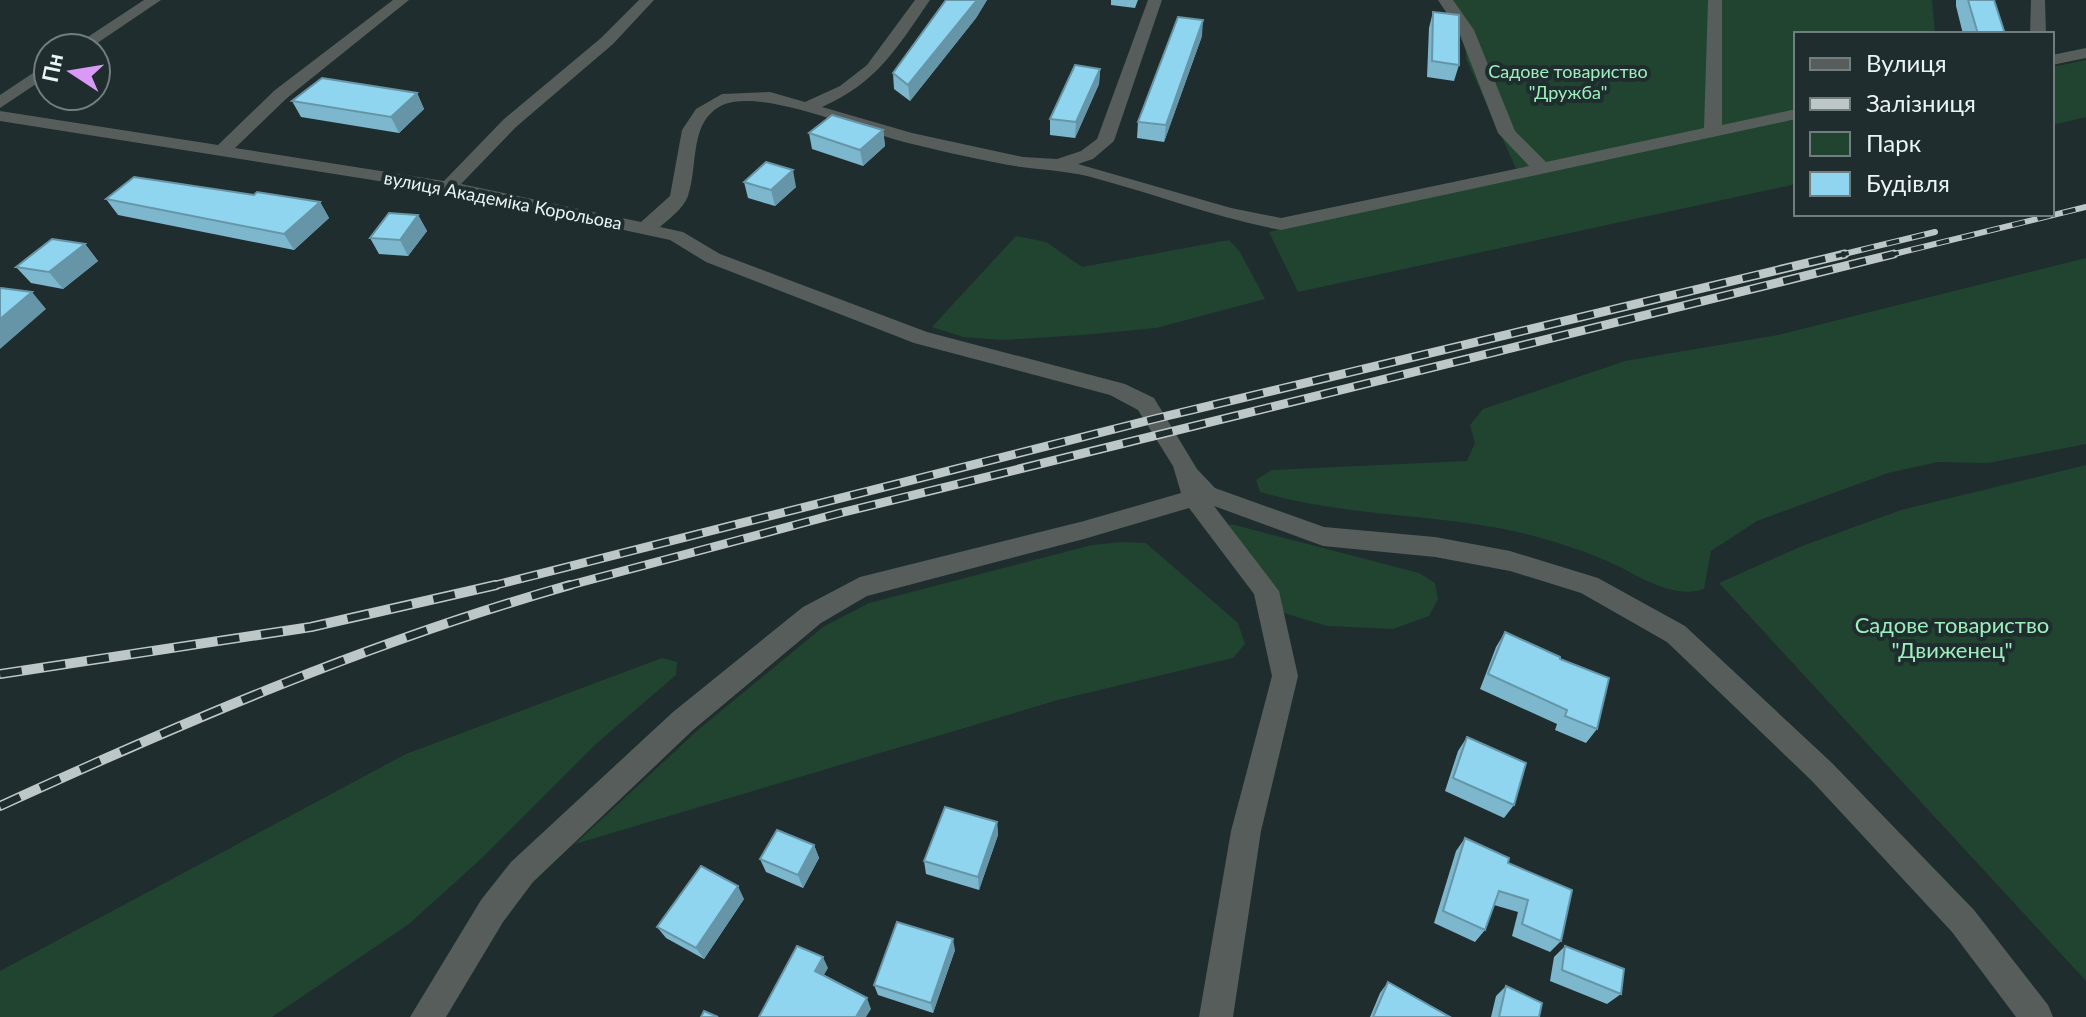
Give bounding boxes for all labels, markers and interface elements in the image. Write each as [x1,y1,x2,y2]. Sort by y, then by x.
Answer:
north arrow [32,32,112,112]
legend [1794,32,2054,216]
text: Вулиця [1866,48,1947,77]
text: Пн [36,51,68,85]
park label: Садове товариство "Дружба" [1488,60,1648,103]
text: Залізниця [1866,88,1976,117]
text: Парк [1866,128,1922,157]
street label: вулиця Академіка Корольова [382,166,624,234]
text: Будівля [1866,168,1950,197]
park label: Садове товариство "Движенец" [1855,611,2049,663]

